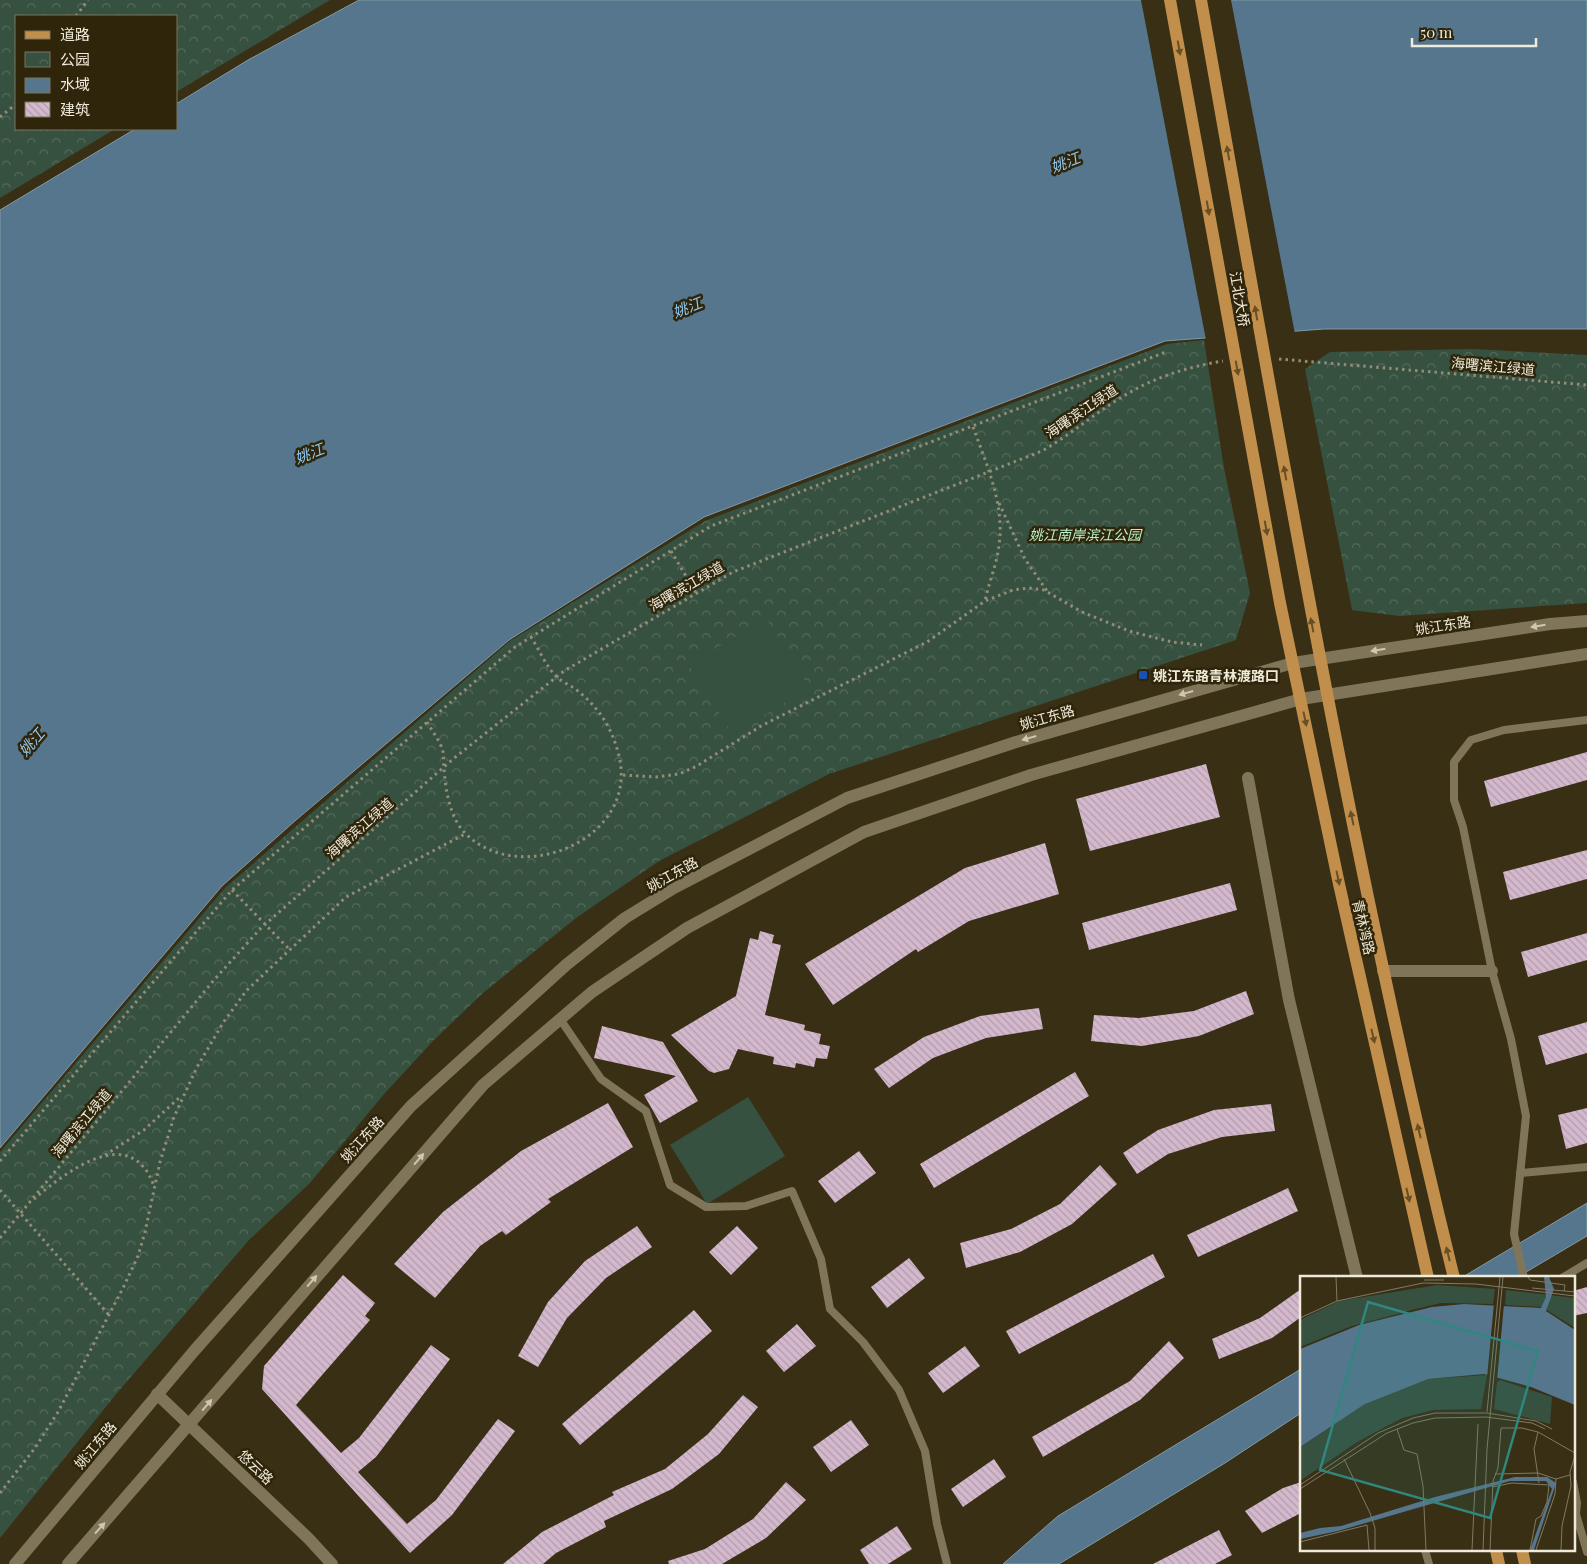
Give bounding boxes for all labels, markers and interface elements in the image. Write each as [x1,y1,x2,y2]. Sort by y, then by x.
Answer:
legend [15,15,178,130]
scale bar [1412,15,1536,47]
text: 50 m [1420,22,1453,42]
text: 道路 [60,24,90,44]
one-way arrow [1175,40,1183,56]
text: 公园 [60,49,90,69]
text: 水域 [60,74,90,94]
text: 建筑 [60,99,90,119]
one-way arrow [1223,145,1231,161]
water label: 姚江 [1047,147,1084,177]
one-way arrow [1204,200,1212,216]
street label: 江北大桥 [1226,270,1254,328]
water label: 姚江 [669,292,706,322]
one-way arrow [1252,305,1260,321]
street label: 海曙滨江绿道 [1450,353,1536,379]
one-way arrow [1233,360,1241,375]
street label: 海曙滨江绿道 [1041,380,1121,442]
water label: 姚江 [291,438,328,468]
one-way arrow [1281,465,1289,481]
one-way arrow [1263,520,1271,536]
park label: 姚江南岸滨江公园 [1029,525,1143,544]
street label: 海曙滨江绿道 [645,557,727,615]
street label: 姚江东路 [1414,611,1472,639]
one-way arrow [1308,616,1316,632]
one-way arrow [1530,622,1546,630]
one-way arrow [1369,646,1385,654]
place label: 姚江东路青林渡路口 [1153,666,1279,685]
marker: 姚江东路青林渡路口 [1137,669,1149,681]
one-way arrow [1178,690,1193,698]
street label: 姚江东路 [1017,700,1077,734]
one-way arrow [1301,711,1309,726]
water label: 姚江 [14,723,50,760]
one-way arrow [1022,734,1037,742]
street label: 海曙滨江绿道 [321,793,397,863]
one-way arrow [1348,811,1356,826]
street label: 姚江东路 [643,852,701,896]
one-way arrow [1334,870,1342,886]
street label: 青林湾路 [1348,898,1380,956]
one-way arrow [1369,1029,1377,1044]
street label: 海曙滨江绿道 [47,1085,115,1161]
street label: 姚江东路 [336,1112,388,1166]
one-way arrow [1415,1123,1423,1138]
one-way arrow [413,1152,424,1165]
one-way arrow [1404,1187,1412,1202]
one-way arrow [1444,1246,1452,1261]
one-way arrow [307,1275,318,1288]
inset map [1300,1276,1574,1552]
one-way arrow [202,1399,213,1412]
street label: 姚江东路 [70,1417,120,1473]
street label: 悠云路 [234,1446,278,1488]
one-way arrow [95,1521,106,1534]

